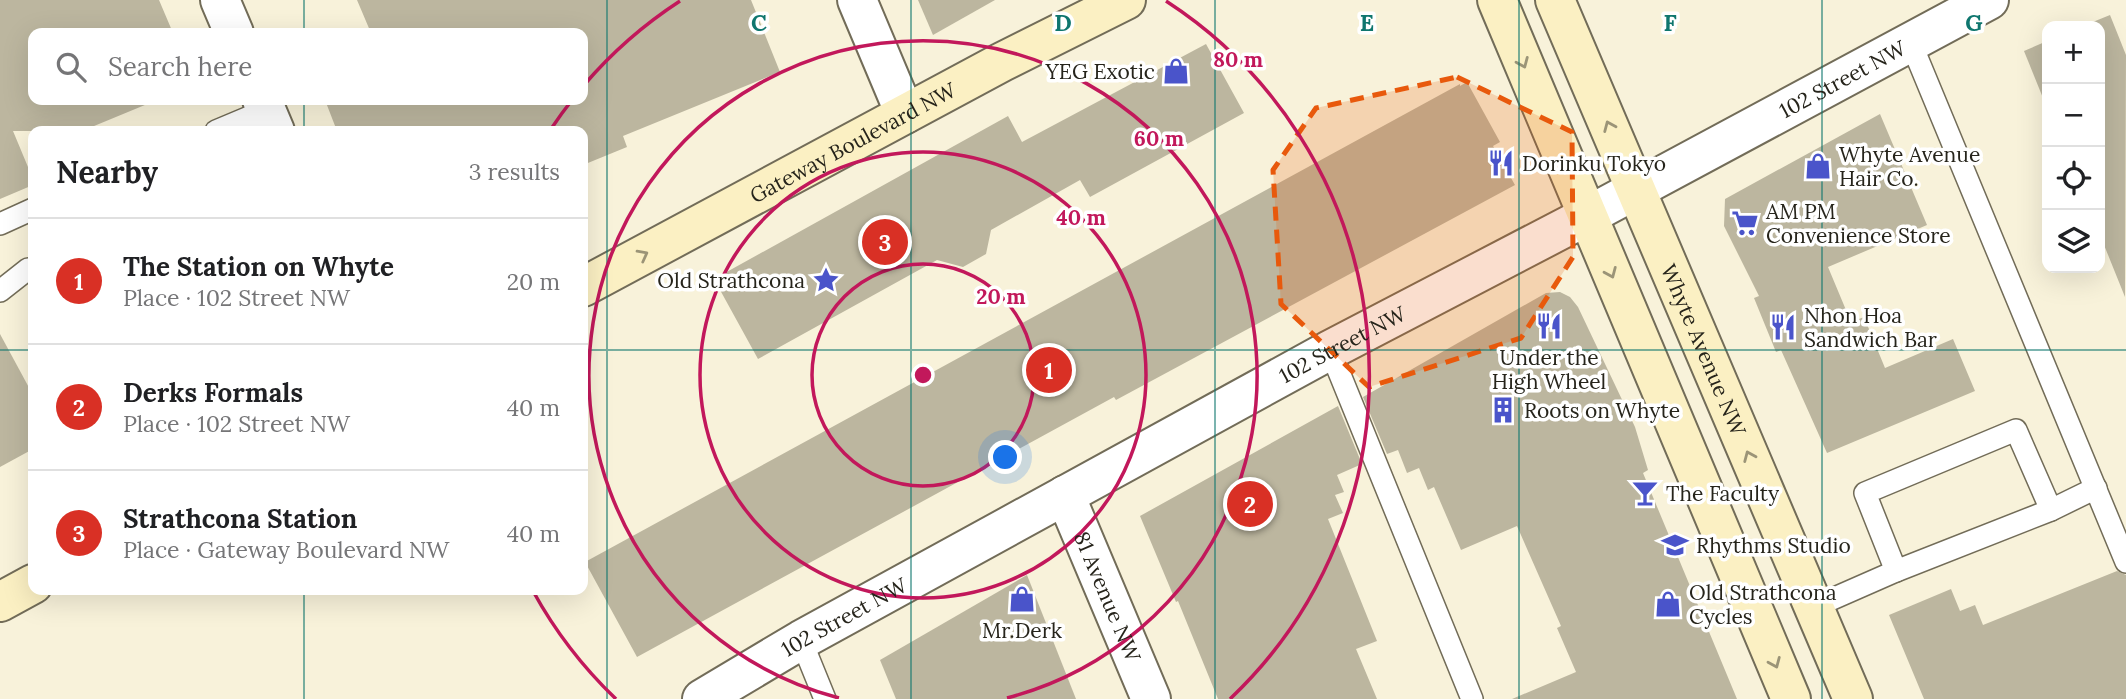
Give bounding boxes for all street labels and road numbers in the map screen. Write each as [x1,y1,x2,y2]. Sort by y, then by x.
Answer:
street label: 102 Street NW [1774,34,1911,124]
street label: Gateway Boulevard NW [745,75,961,209]
street label: Whyte Avenue NW [1656,260,1753,440]
street label: 102 Street NW [1274,299,1411,389]
street label: 81 Avenue NW [1068,527,1148,667]
street label: 102 Street NW [776,571,912,662]

